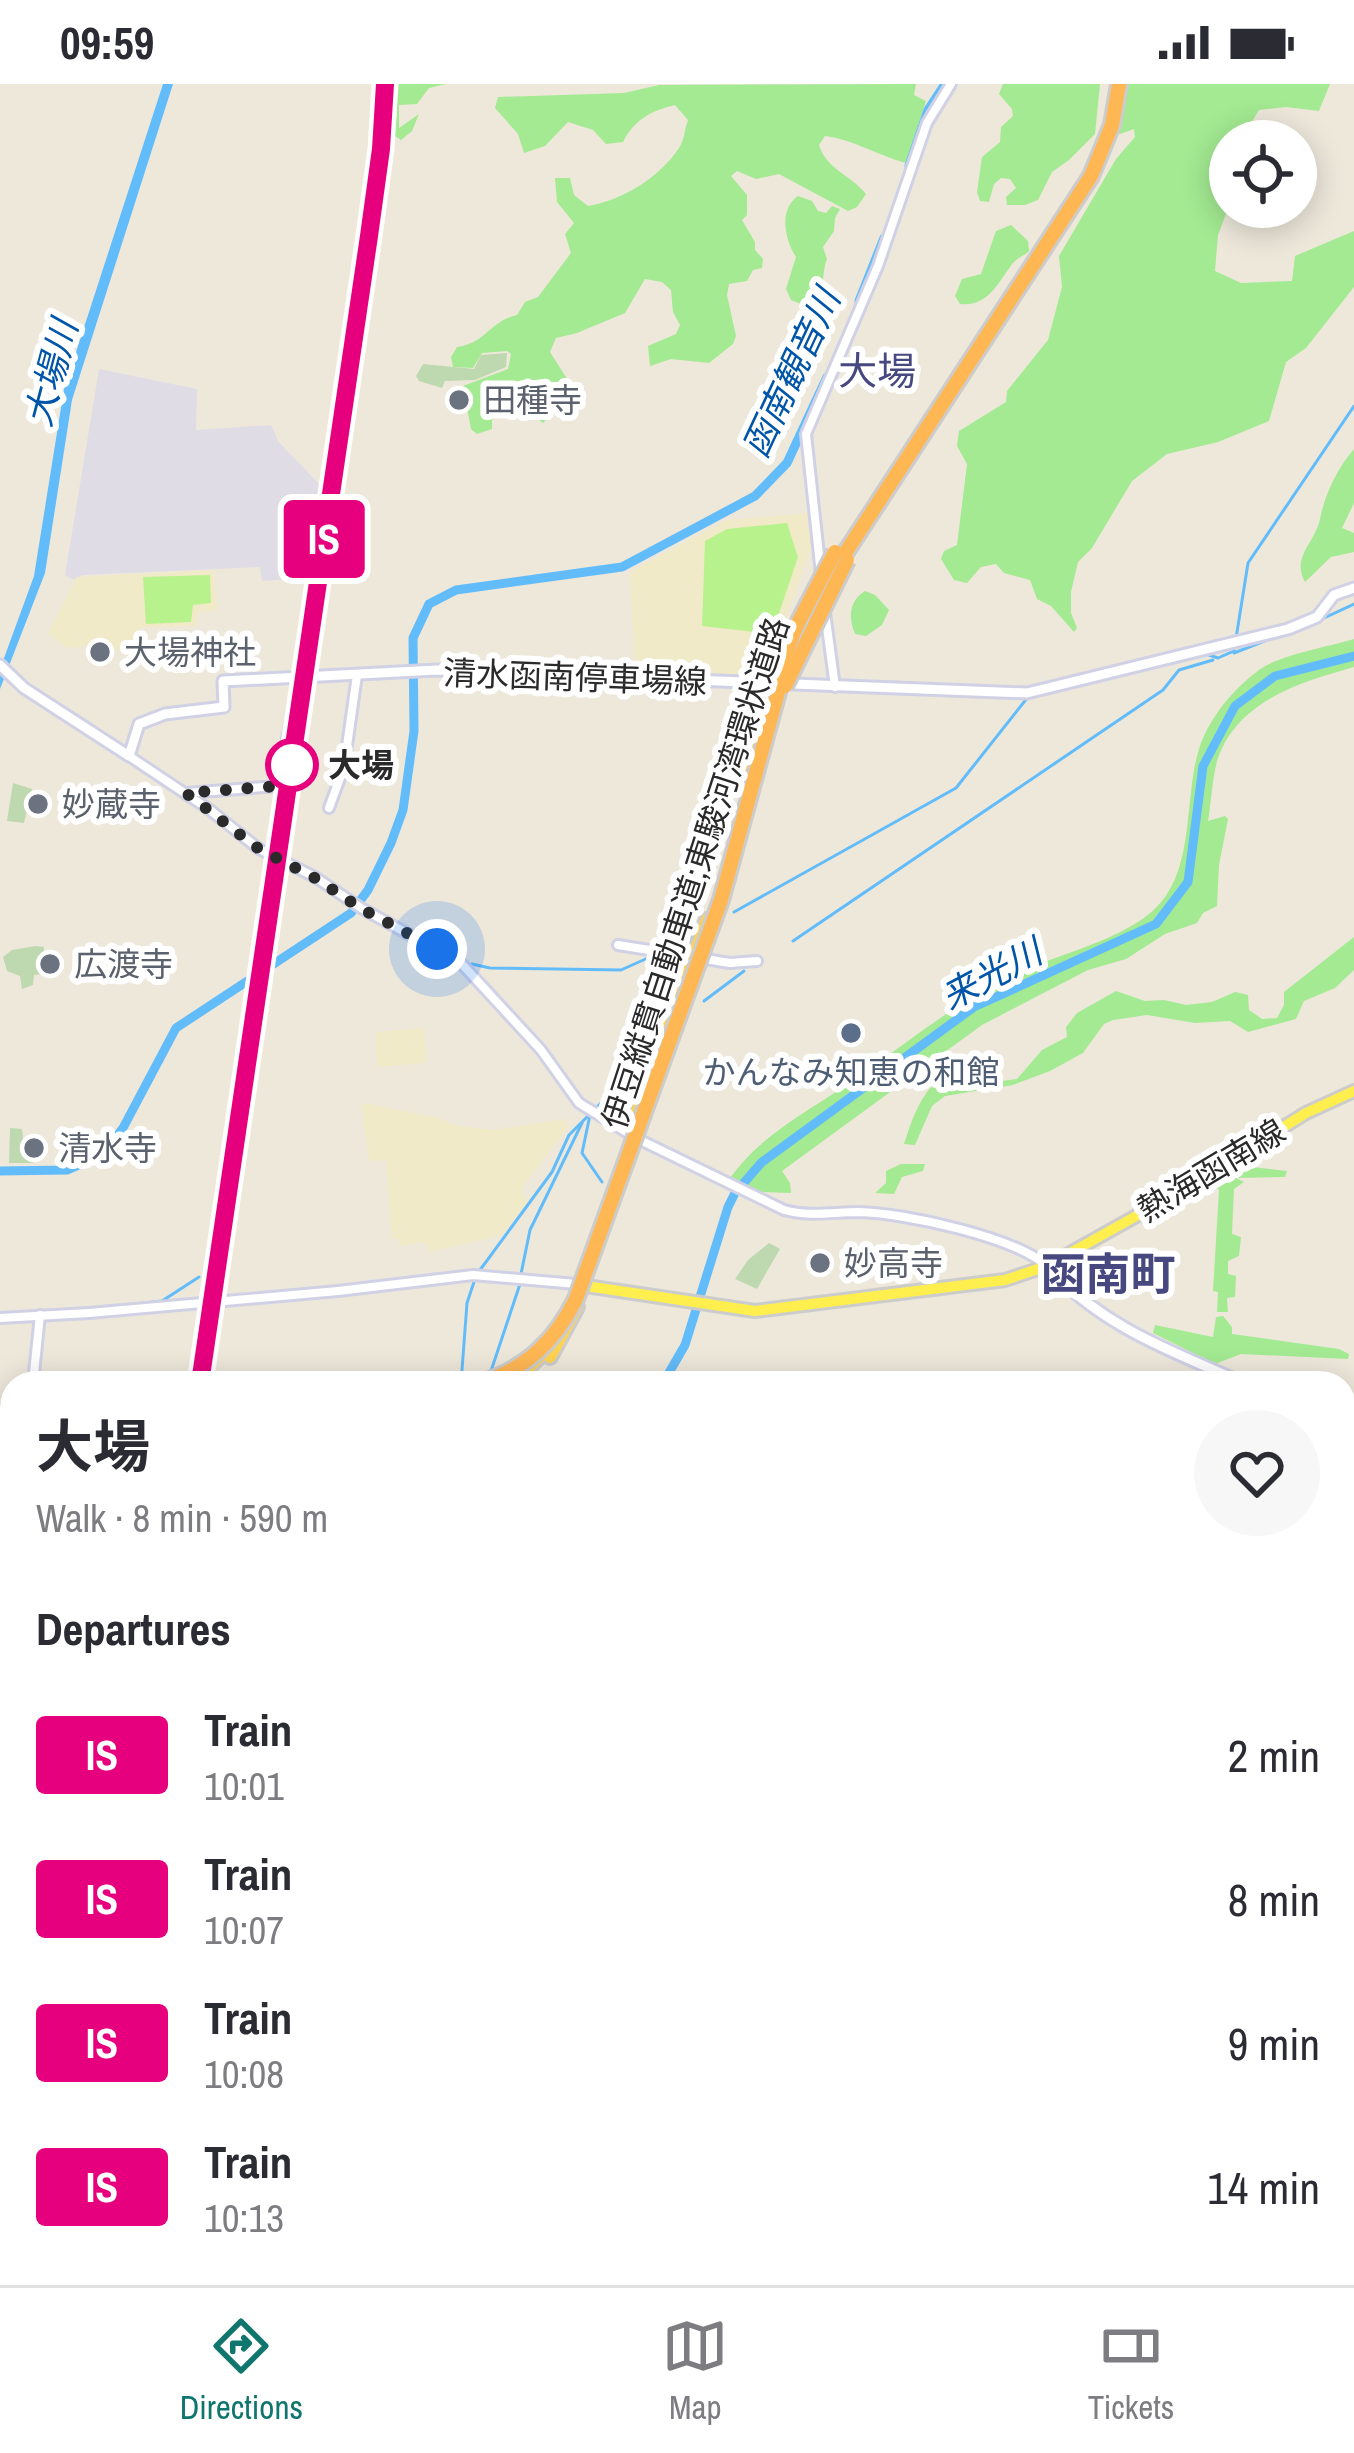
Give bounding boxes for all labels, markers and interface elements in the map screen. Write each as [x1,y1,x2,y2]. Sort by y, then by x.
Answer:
text: 09:59 [60,12,154,73]
map controls [1209,120,1317,228]
button: locate [1209,120,1317,228]
water label: 函南観音川 [731,278,852,465]
water label: 大場川 [14,311,89,431]
district label: 大場 [838,345,916,397]
place label: 田種寺 [483,378,582,422]
marker: 田種寺 [446,387,472,413]
line badge: IS [270,500,378,578]
text: IS [308,511,340,567]
street label: 伊豆縦貫自動車道;東駿河湾環状道路 [591,612,799,1134]
place label: 大場神社 [124,630,256,674]
marker: 大場神社 [87,639,113,665]
street label: 清水函南停車場線 [442,650,708,704]
marker: 大場 [267,740,317,790]
place label: 大場 [328,743,394,787]
place label: 妙蔵寺 [62,782,161,826]
marker: 妙蔵寺 [25,791,51,817]
your location [407,919,467,979]
water label: 来光川 [932,926,1053,1021]
place label: 広渡寺 [74,942,173,986]
marker: 広渡寺 [37,951,63,977]
marker: かんなみ知恵の和館 [838,1020,864,1046]
place label: かんなみ知恵の和館 [703,1050,1000,1094]
street label: 熱海函南線 [1129,1109,1293,1231]
place label: 清水寺 [58,1126,157,1170]
marker: 清水寺 [21,1135,47,1161]
place label: 妙高寺 [844,1241,943,1285]
district label: 函南町 [1040,1243,1176,1304]
marker: 妙高寺 [807,1250,833,1276]
text: 大場 [36,1408,150,1485]
button: heart [1194,1410,1320,1536]
text: Walk · 8 min · 590 m [36,1492,328,1544]
text: Departures [36,1598,231,1659]
text: Train [204,1699,292,1760]
text: 2 min [1228,1725,1320,1786]
text: IS [86,1727,118,1783]
text: 10:01 [204,1760,284,1812]
text: Train [204,1843,292,1904]
text: 8 min [1228,1869,1320,1930]
text: IS [86,1871,118,1927]
text: 10:07 [204,1904,284,1956]
text: Train [204,1987,292,2048]
text: 9 min [1228,2013,1320,2074]
text: IS [86,2015,118,2071]
text: 10:08 [204,2048,284,2100]
text: Train [204,2131,292,2192]
text: 14 min [1207,2157,1320,2218]
text: IS [86,2159,118,2215]
text: 10:13 [204,2192,284,2244]
tab: Directions [180,2313,303,2429]
tab: Map [662,2313,728,2429]
tab: Tickets [1088,2313,1174,2429]

